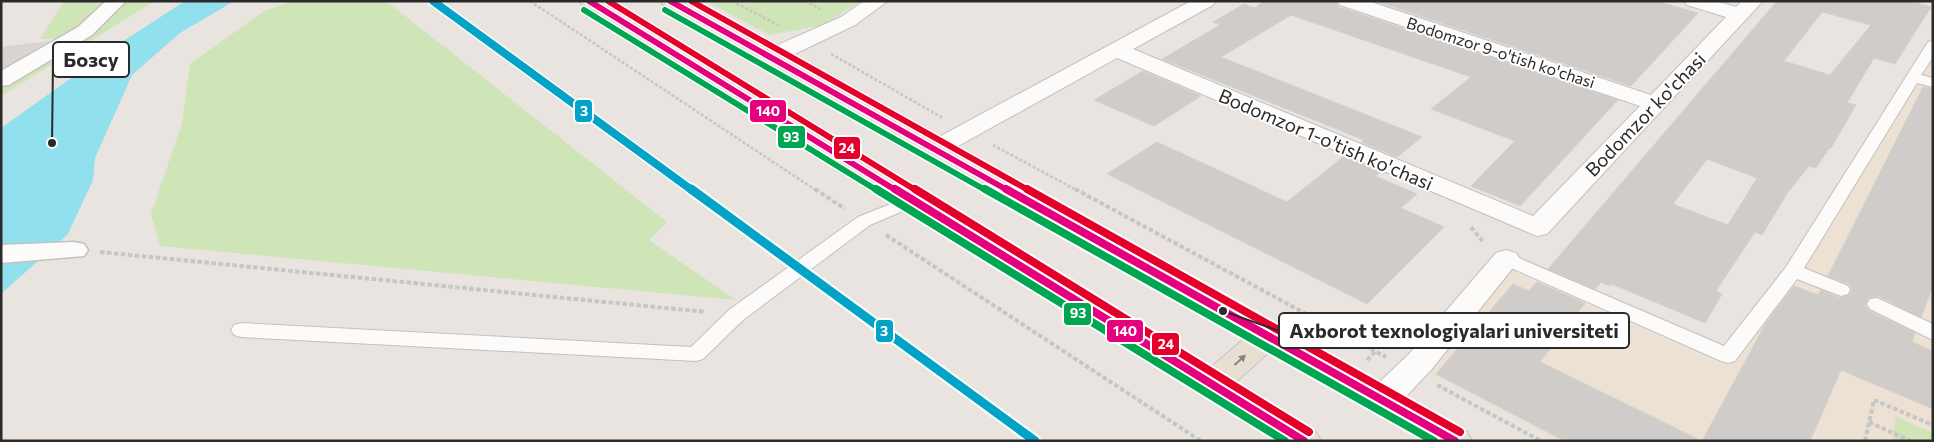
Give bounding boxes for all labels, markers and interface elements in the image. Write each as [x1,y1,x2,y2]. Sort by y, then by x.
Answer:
street label: Bodomzor 9-o'tish ko'chasi [1404,13,1598,91]
callout: Бозсу [53,42,129,77]
text: Бозсу [63,47,119,71]
street label: Bodomzor ko'chasi [1580,47,1710,181]
street label: Bodomzor 1-o'tish ko'chasi [1215,83,1437,195]
line badge: 3 [574,99,593,123]
line badge: 140 [749,99,787,123]
text: 3 [580,102,588,119]
text: 140 [756,102,780,119]
line badge: 93 [777,125,806,149]
text: 93 [783,128,799,145]
line badge: 24 [833,136,861,160]
text: 24 [839,139,856,156]
line badge: 93 [1063,302,1092,326]
text: 93 [1070,304,1086,321]
callout: Axborot texnologiyalari universiteti [1279,313,1629,348]
text: Axborot texnologiyalari universiteti [1289,318,1619,342]
line badge: 3 [875,319,894,343]
line badge: 140 [1106,319,1144,343]
text: 3 [880,322,888,339]
text: 140 [1113,322,1137,339]
line badge: 24 [1151,332,1180,356]
text: 24 [1158,335,1175,352]
one-way arrow [1233,354,1245,366]

